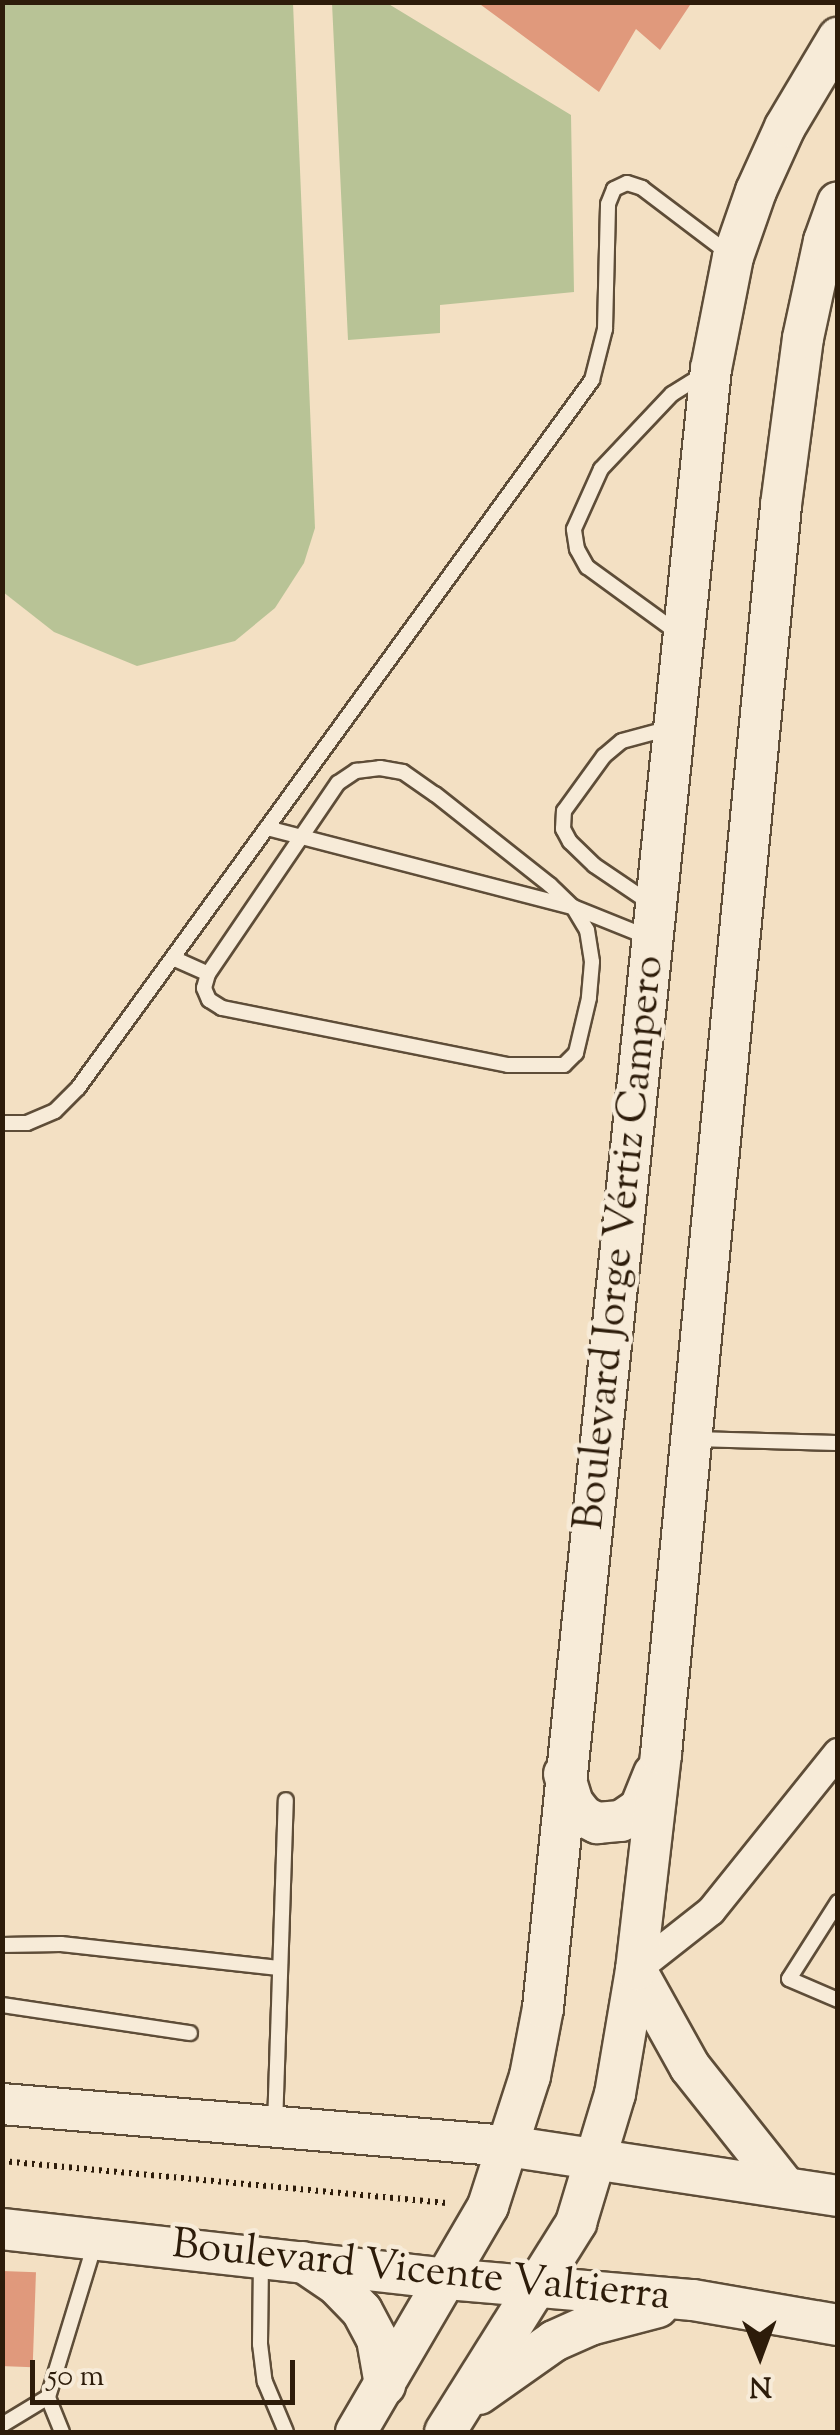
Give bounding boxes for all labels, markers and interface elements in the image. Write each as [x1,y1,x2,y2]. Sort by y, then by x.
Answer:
street label: Boulevard Jorge Vértiz Campero [566,953,676,1533]
street label: Boulevard Vicente Valtierra [169,2221,673,2323]
north arrow [710,2305,810,2405]
scale bar [35,2340,300,2402]
text: 50 m [47,2356,104,2399]
text: N [749,2365,772,2405]

